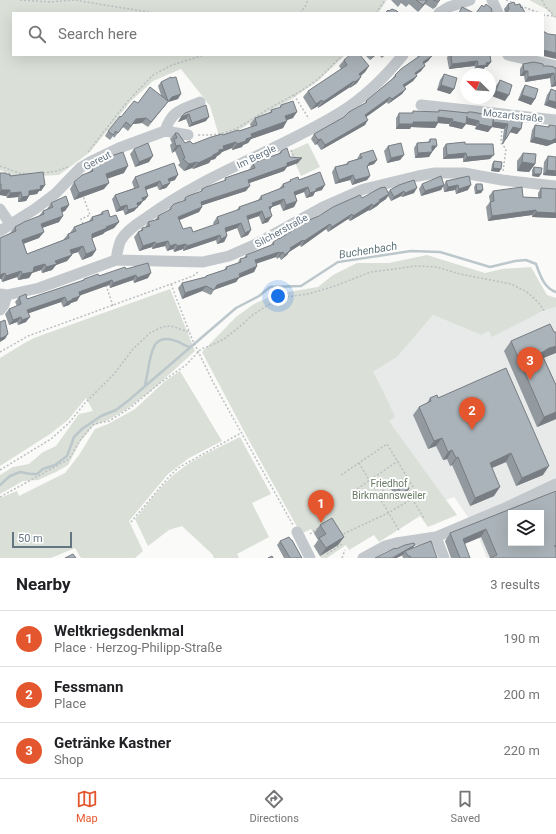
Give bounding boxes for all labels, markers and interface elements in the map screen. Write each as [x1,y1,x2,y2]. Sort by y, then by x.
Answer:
search box [12,12,544,56]
icon: search [26,23,48,45]
text: Search here [58,25,137,43]
north arrow [460,68,496,104]
street label: Mozartstraße [483,107,543,124]
street label: Im Bergle [235,142,278,171]
street label: Gereut [82,149,113,172]
street label: Silcherstraße [253,211,310,249]
water label: Buchenbach [338,239,398,262]
your location [268,286,288,306]
pin: 3 [517,347,543,380]
pin: 2 [459,397,485,430]
park label: Friedhof Birkmannsweiler [352,478,427,501]
pin: 1 [308,490,334,523]
map controls [508,510,544,546]
button: layers [508,510,544,546]
scale bar [12,530,72,549]
text: 50 m [18,532,43,545]
text: Nearby [16,574,71,594]
text: 3 results [490,577,540,592]
text: Weltkriegsdenkmal [54,622,184,640]
text: 1 [25,631,33,646]
text: 190 m [503,631,540,646]
text: Place · Herzog-Philipp-Straße [54,640,222,655]
text: Fessmann [54,678,123,696]
text: 2 [25,687,33,702]
text: 200 m [503,687,540,702]
text: Place [54,696,86,711]
text: Getränke Kastner [54,734,171,752]
text: 3 [25,743,33,758]
text: 220 m [503,743,540,758]
text: Shop [54,752,84,767]
tab: Map [76,788,98,825]
tab: Directions [249,788,299,825]
tab: Saved [450,788,480,825]

